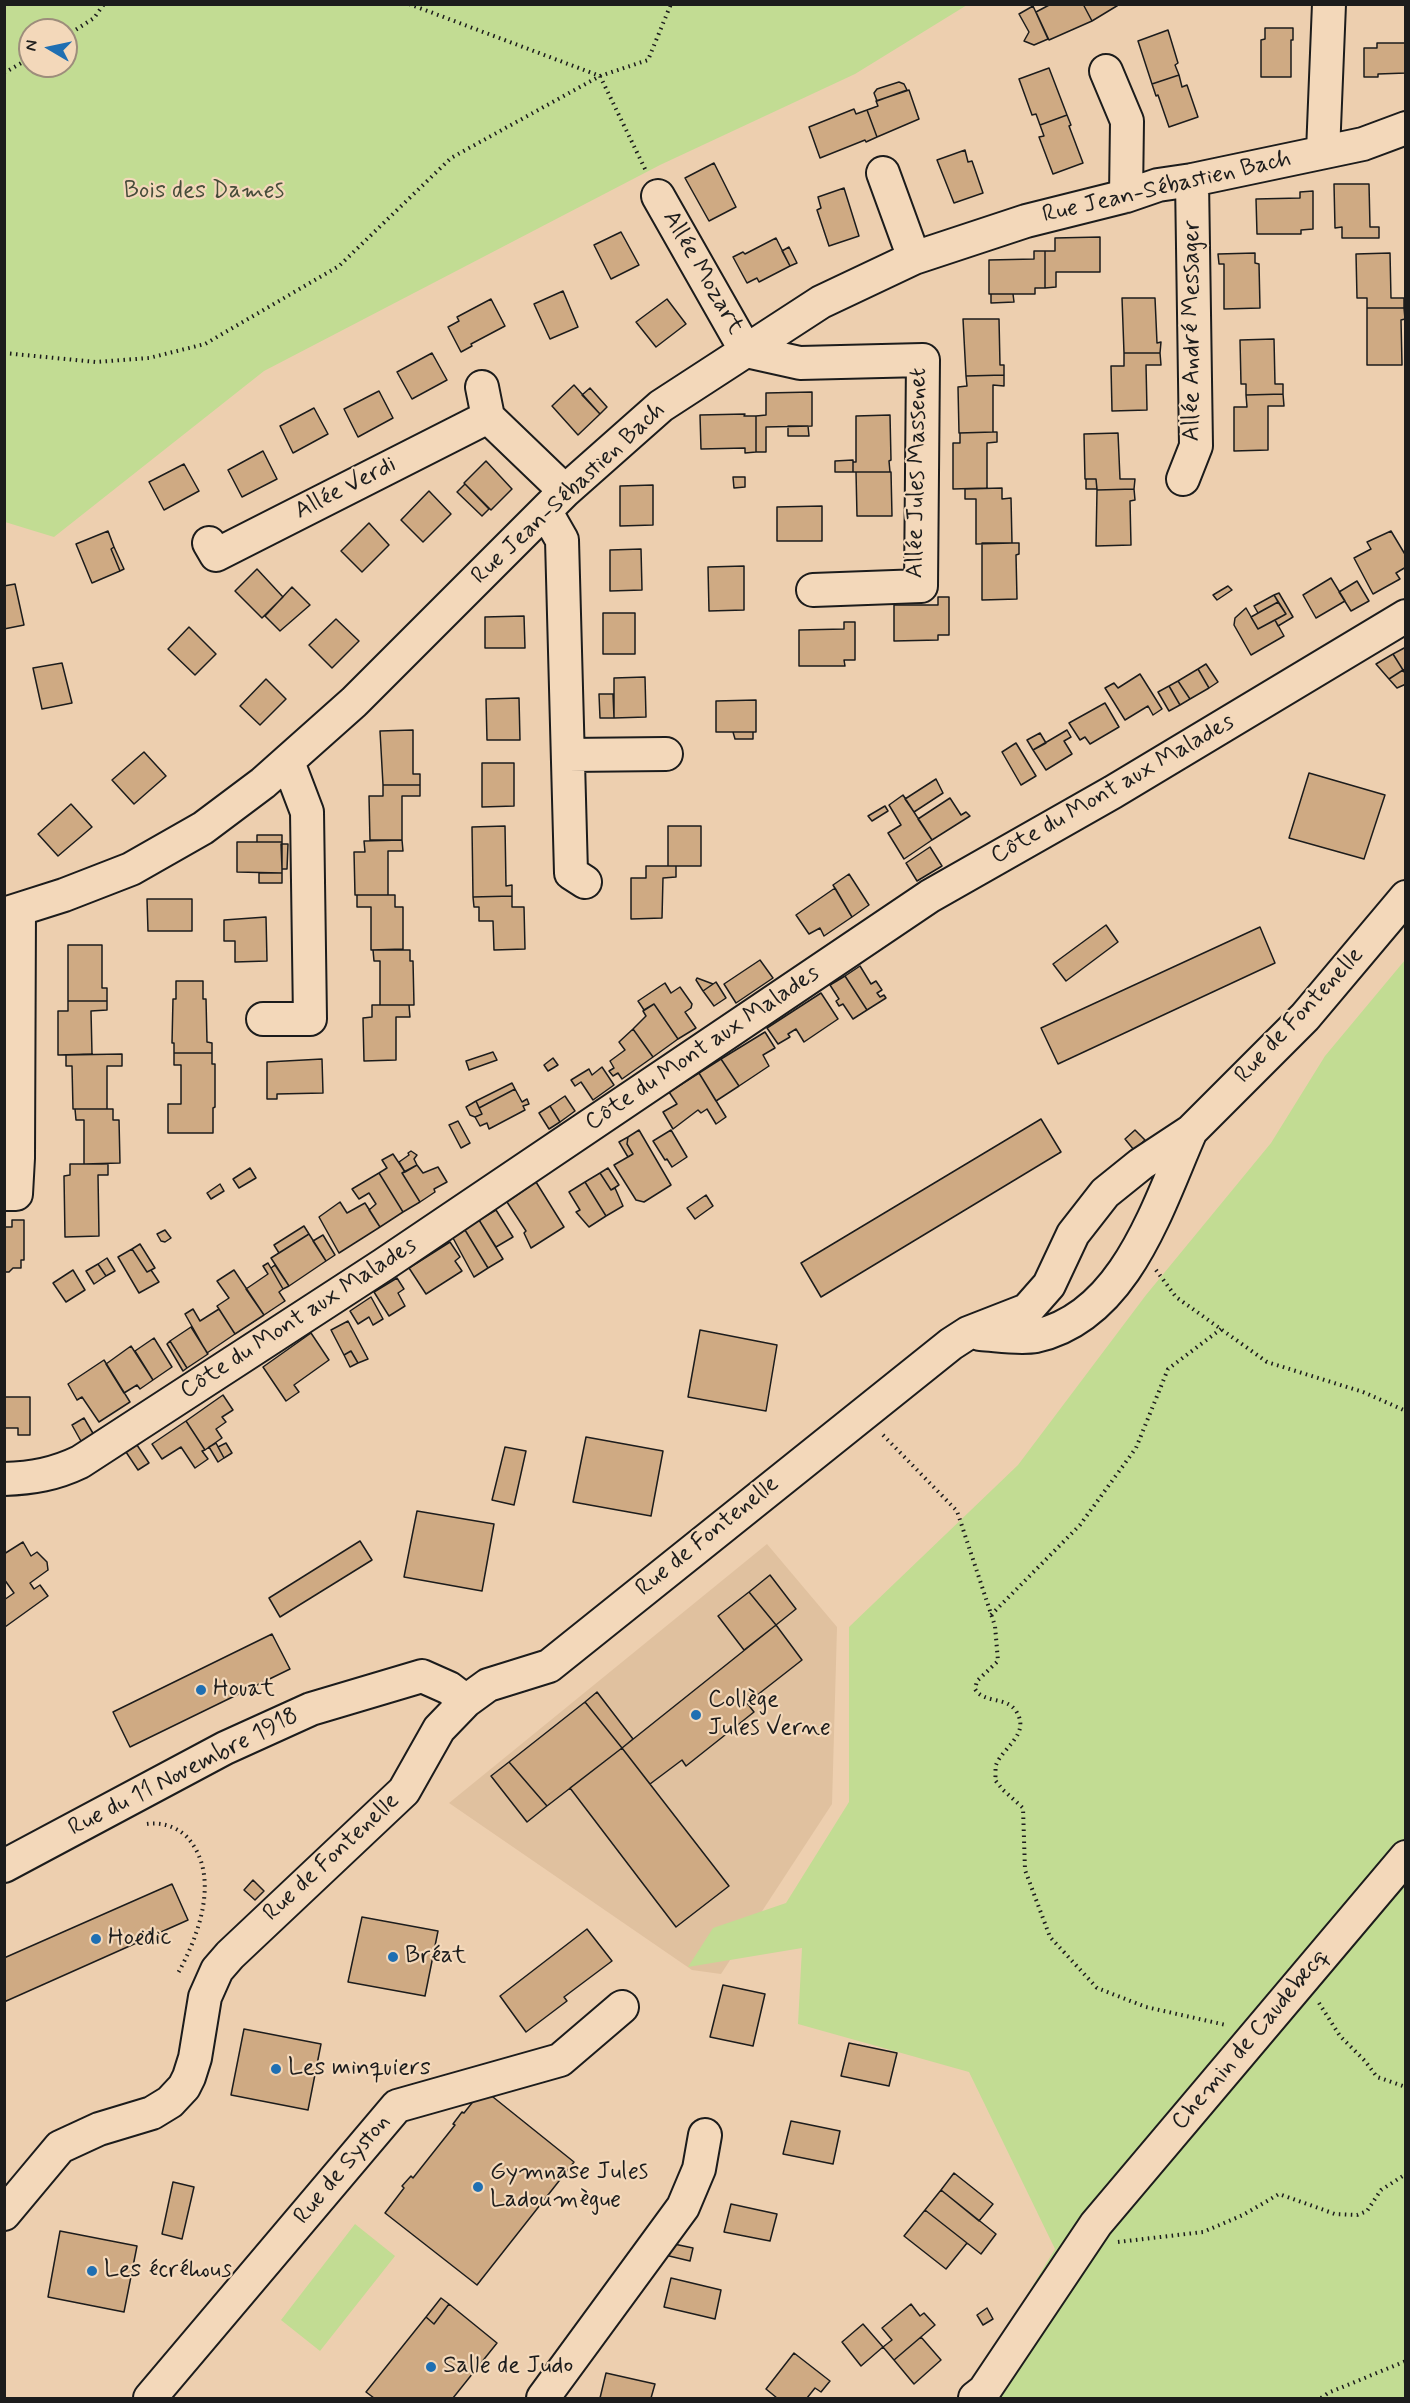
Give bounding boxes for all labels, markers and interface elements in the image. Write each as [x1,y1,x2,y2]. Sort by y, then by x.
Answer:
north arrow [18,18,78,78]
text: N [20,39,43,52]
street label: Rue Jean-Sébastien Bach [1040,145,1294,231]
park label: Bois des Dames [124,178,284,206]
street label: Allée Mozart [655,206,749,340]
street label: Allée André Messager [1179,220,1207,442]
street label: Allée Jules Massenet [902,367,934,579]
street label: Rue Jean-Sébastien Bach [466,397,672,591]
street label: Allée Verdi [290,451,402,527]
street label: Côte du Mont aux Malades [986,708,1240,872]
street label: Rue de Fontenelle [1230,942,1370,1090]
street label: Côte du Mont aux Malades [580,960,826,1138]
street label: Côte du Mont aux Malades [175,1232,423,1406]
street label: Rue de Fontenelle [631,1471,785,1603]
place label: Houat [213,1676,275,1704]
marker: Houat [194,1683,208,1697]
place label: Collège Jules Verne [708,1687,831,1743]
street label: Rue du 11 Novembre 1918 [64,1702,304,1844]
marker: Collège Jules Verne [689,1708,703,1722]
street label: Rue de Fontenelle [258,1788,406,1928]
place label: Hoëdic [108,1925,171,1953]
marker: Hoëdic [89,1932,103,1946]
place label: Bréat [405,1943,466,1971]
street label: Chemin de Caudebecq [1166,1943,1336,2137]
marker: Bréat [386,1950,400,1964]
place label: Les minquiers [288,2055,431,2083]
marker: Les minquiers [269,2062,283,2076]
street label: Rue de Syston [289,2109,397,2231]
place label: Gymnase Jules Ladoumègue [490,2159,648,2215]
marker: Gymnase Jules Ladoumègue [471,2180,485,2194]
place label: Les écréhous [104,2257,232,2285]
marker: Les écréhous [85,2264,99,2278]
place label: Salle de Judo [443,2353,573,2381]
marker: Salle de Judo [424,2360,438,2374]

